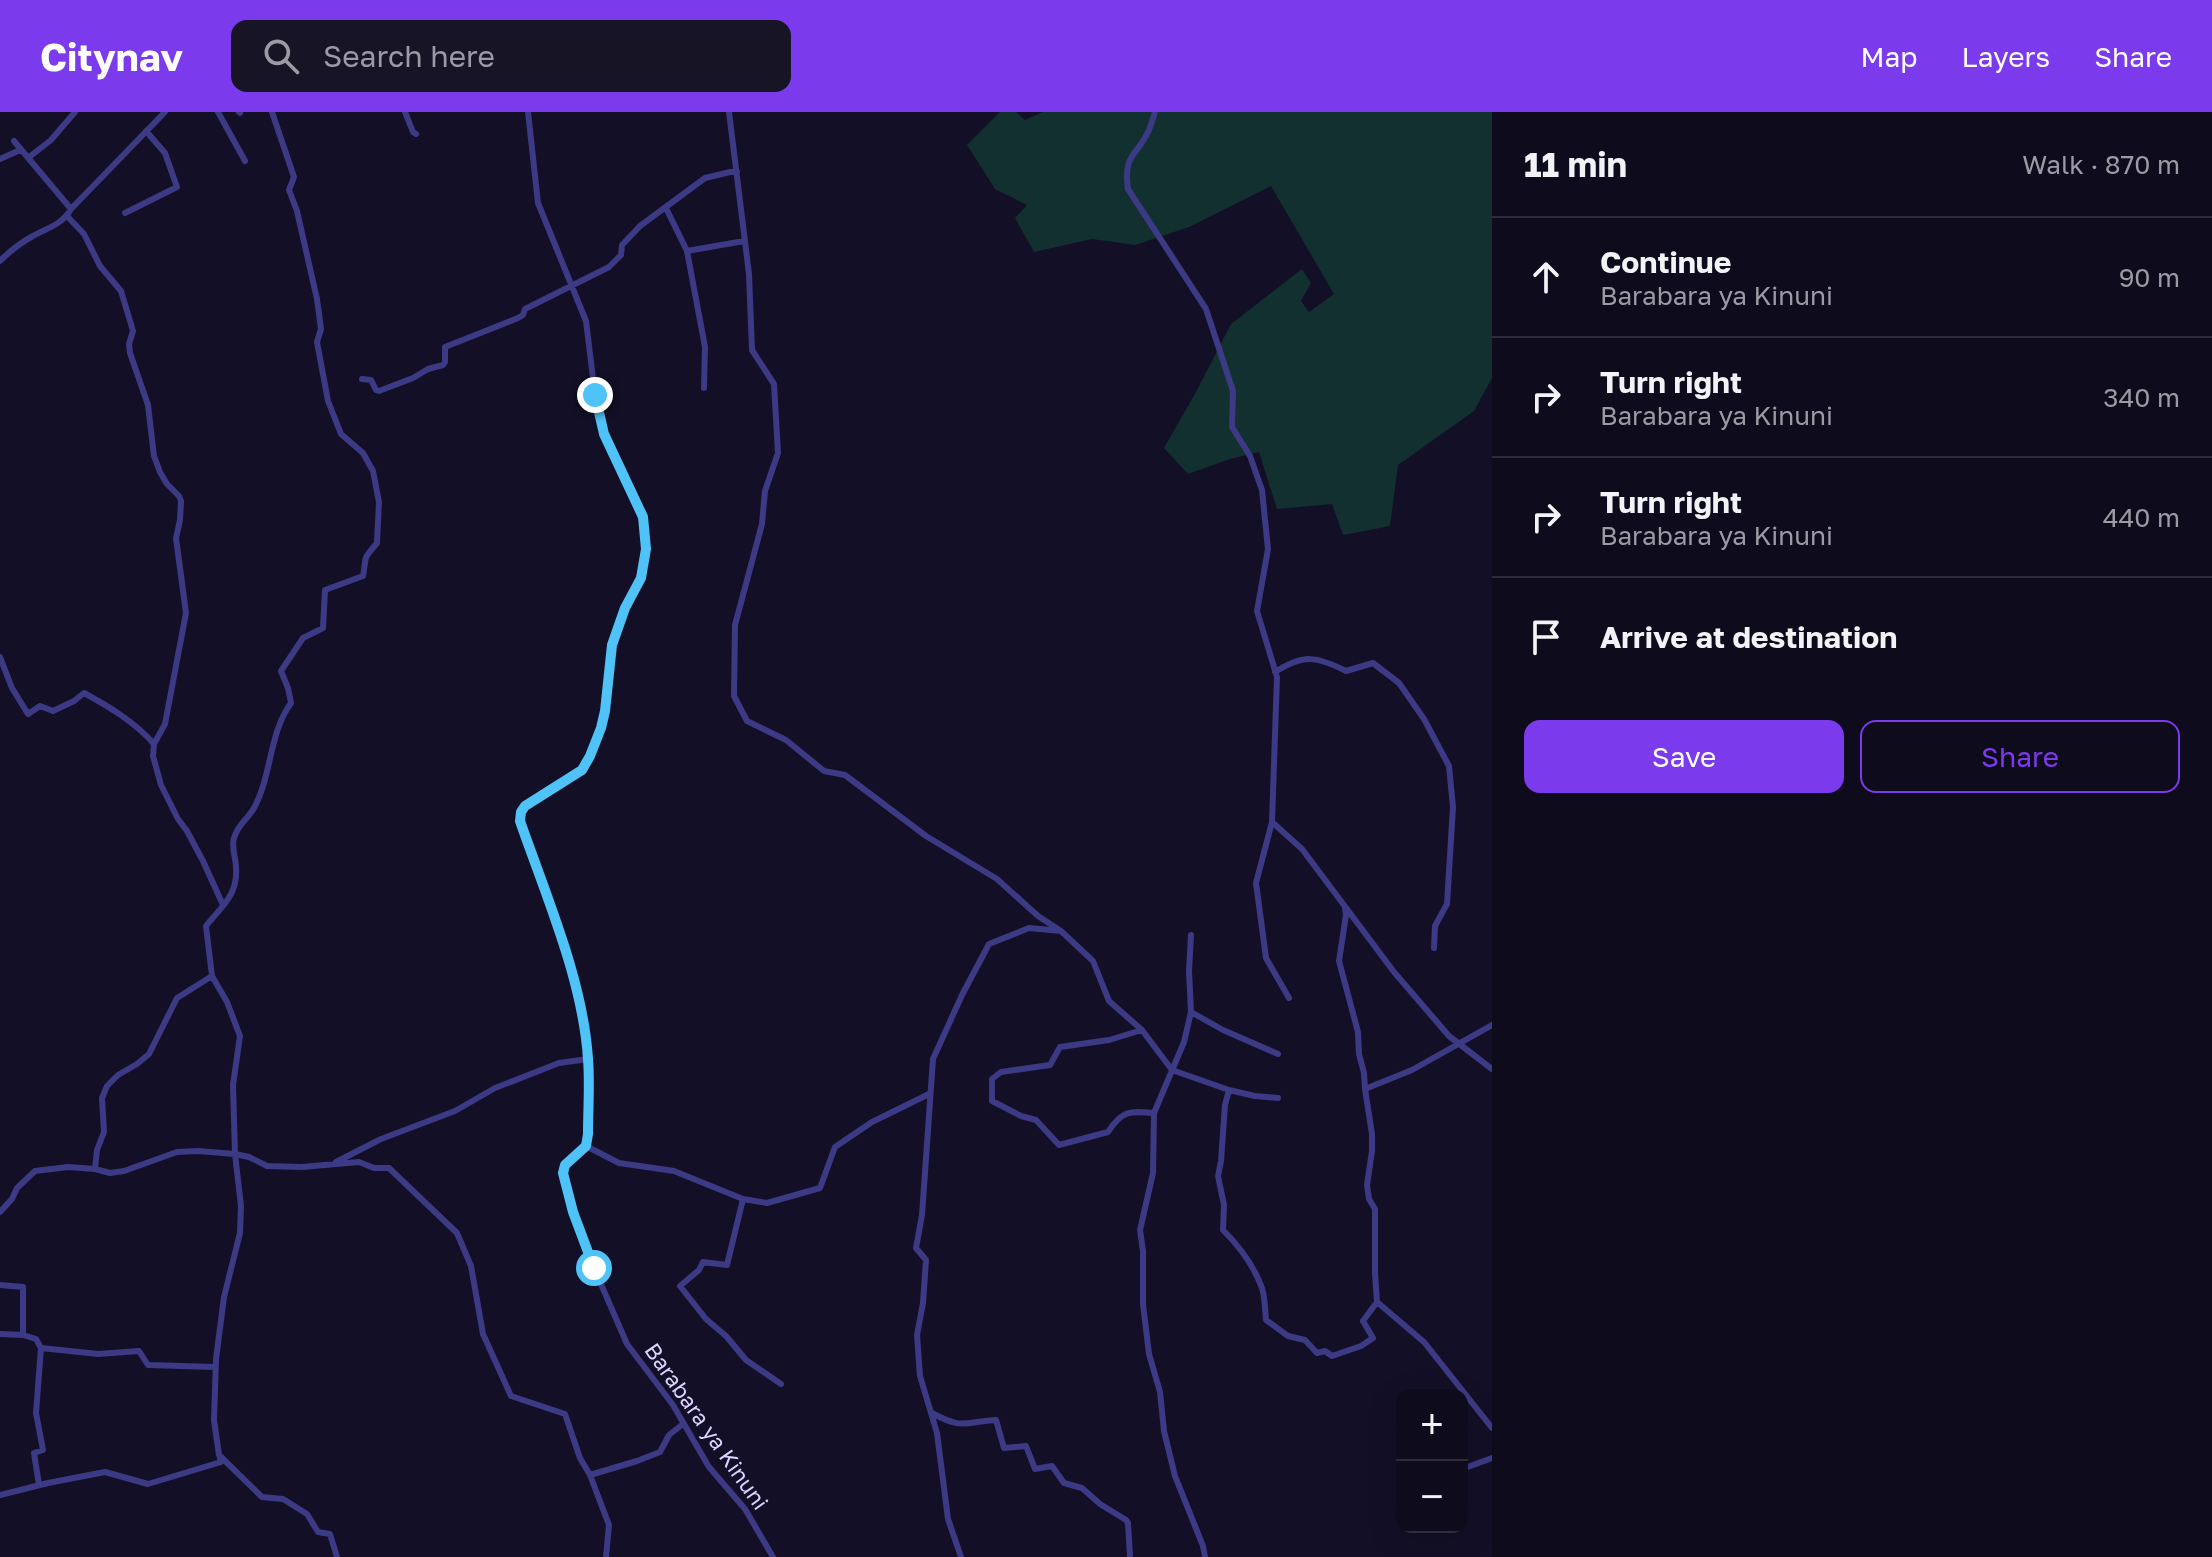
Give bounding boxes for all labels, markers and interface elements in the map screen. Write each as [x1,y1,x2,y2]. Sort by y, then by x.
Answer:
search box [231,20,791,92]
text: Citynav [40,34,183,79]
icon: search [259,34,303,78]
text: Search here [323,38,495,74]
text: Map [1860,40,1918,73]
text: Layers [1962,40,2050,73]
text: Share [2094,40,2172,73]
text: 11 min [1524,144,1627,184]
text: Walk · 870 m [2022,149,2180,180]
text: Continue [1600,244,1731,280]
icon: ahead [1524,255,1568,299]
text: 90 m [2119,262,2180,293]
text: Barabara ya Kinuni [1600,280,1833,311]
text: Turn right [1600,364,1742,400]
icon: right [1524,375,1568,419]
route end [577,377,613,413]
text: 340 m [2103,382,2180,413]
text: Barabara ya Kinuni [1600,400,1833,431]
text: Turn right [1600,484,1742,520]
icon: right [1524,495,1568,539]
text: 440 m [2103,502,2180,533]
text: Barabara ya Kinuni [1600,520,1833,551]
icon: arrive [1524,615,1568,659]
text: Arrive at destination [1600,619,1897,655]
button: Save [1524,720,1844,793]
button: Share [1860,720,2180,793]
route start [576,1250,612,1286]
street label: Barabara ya Kinuni [639,1338,775,1514]
map controls [1396,1389,1468,1533]
button: + [1396,1389,1468,1461]
button: − [1396,1461,1468,1533]

